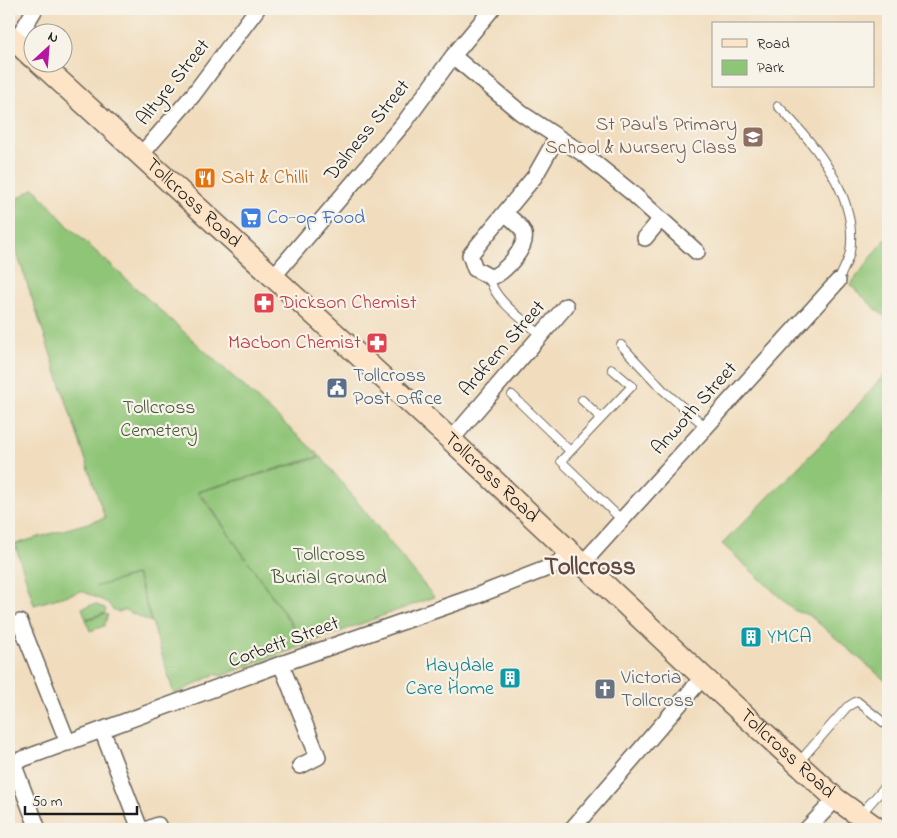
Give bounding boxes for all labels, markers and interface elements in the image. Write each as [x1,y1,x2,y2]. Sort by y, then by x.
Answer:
north arrow [22,22,72,72]
legend [712,22,874,88]
text: N [44,26,62,49]
street label: Altyre Street [130,33,218,133]
text: Road [757,33,790,55]
text: Park [757,57,785,79]
street label: Dalness Street [317,74,418,189]
place label: St Paul's Primary School & Nursery Class [545,111,737,163]
school or university icon: St Paul's Primary School & Nursery Class [741,125,765,149]
street label: Tollcross Road [138,151,248,255]
place label: Salt & Chilli [221,164,308,193]
restaurant icon: Salt & Chilli [193,166,217,190]
place label: Co-op Food [267,204,365,233]
supermarket icon: Co-op Food [239,206,263,230]
place label: Dickson Chemist [279,289,417,318]
pharmacy icon: Dickson Chemist [252,291,276,315]
street label: Ardfern Street [453,294,553,404]
place label: Macbon Chemist [228,329,361,358]
pharmacy icon: Macbon Chemist [365,331,389,355]
street label: Anwoth Street [645,356,745,462]
place label: Tollcross Post Office [353,362,442,414]
public building icon: Tollcross Post Office [325,376,349,400]
park label: Tollcross Cemetery [120,394,198,446]
street label: Tollcross Road [437,425,545,530]
park label: Tollcross Burial Ground [270,541,387,593]
district label: Tollcross [544,550,636,586]
street label: Corbett Street [225,609,344,676]
place label: YMCA [767,623,812,652]
building icon: YMCA [739,625,763,649]
place label: Haydale Care Home [406,652,494,704]
place label: Victoria Tollcross [620,664,694,716]
building icon: Haydale Care Home [498,666,522,690]
church icon: Victoria Tollcross [593,677,617,701]
street label: Tollcross Road [732,702,842,806]
scale bar [25,783,138,815]
text: 50 m [32,791,63,813]

